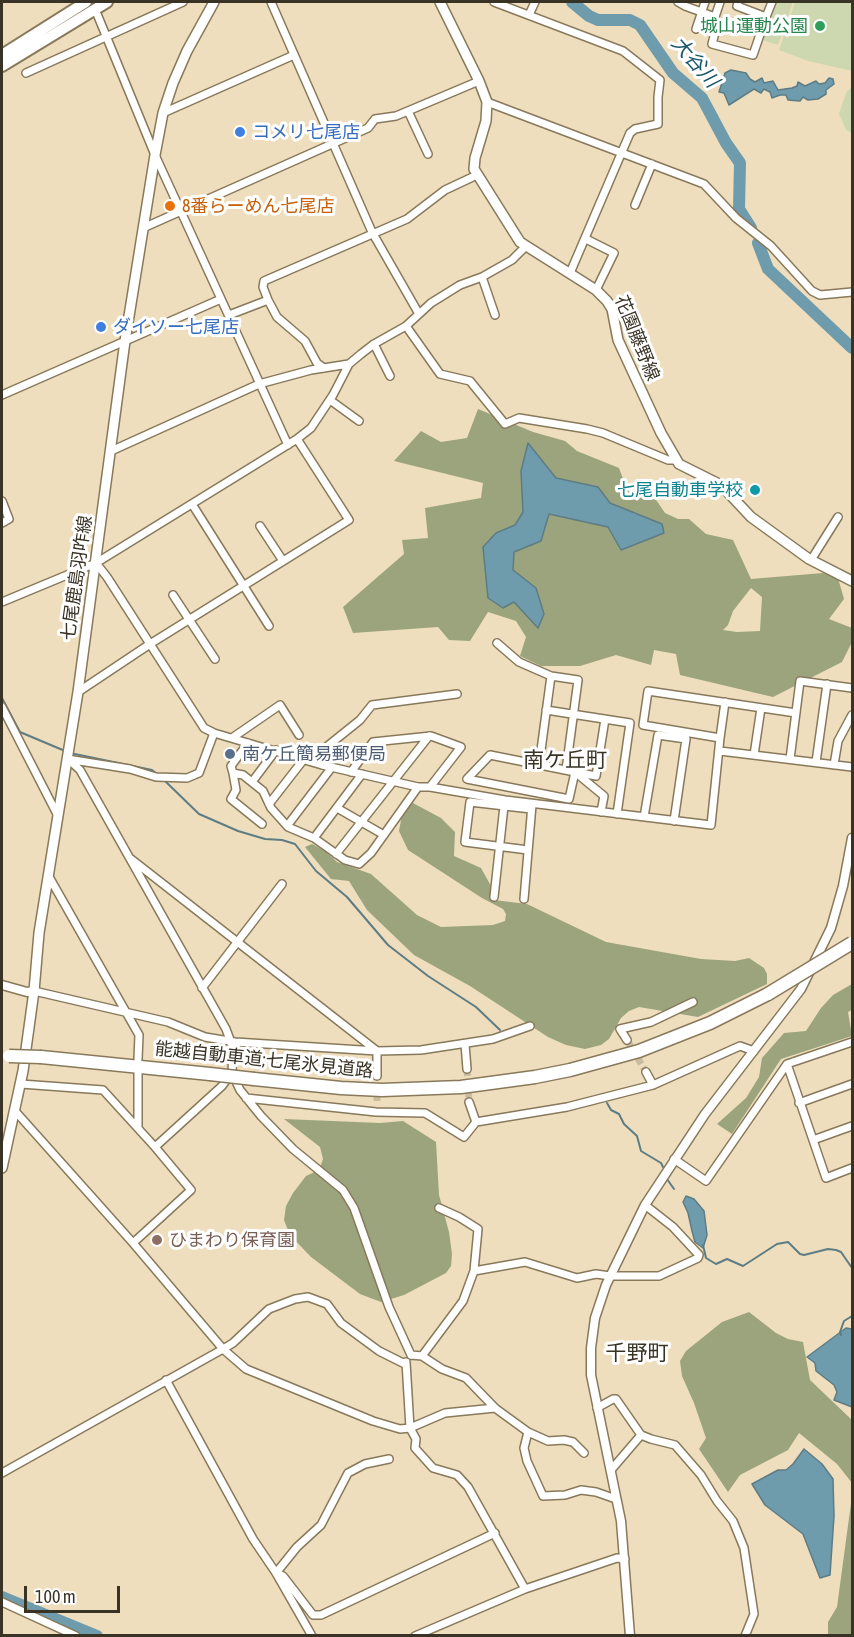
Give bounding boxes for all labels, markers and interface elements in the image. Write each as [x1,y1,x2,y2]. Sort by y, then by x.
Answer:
place label: 城山運動公園 [700,15,808,37]
marker: 城山運動公園 [813,19,827,33]
water label: 大谷川 [666,31,724,93]
place label: コメリ七尾店 [252,121,360,143]
marker: コメリ七尾店 [233,125,247,139]
place label: 8番らーめん七尾店 [182,195,334,217]
marker: 8番らーめん七尾店 [163,199,177,213]
street label: 花園藤野線 [610,292,664,384]
place label: ダイソー七尾店 [113,316,239,338]
marker: ダイソー七尾店 [94,320,108,334]
place label: 七尾自動車学校 [617,479,743,501]
marker: 七尾自動車学校 [748,483,762,497]
street label: 七尾鹿島羽咋線 [58,514,96,642]
place label: 南ケ丘簡易郵便局 [242,743,386,765]
marker: 南ケ丘簡易郵便局 [223,747,237,761]
district label: 南ケ丘町 [523,747,607,773]
street label: 能越自動車道;七尾氷見道路 [154,1038,374,1082]
place label: ひまわり保育園 [169,1229,295,1251]
marker: ひまわり保育園 [150,1233,164,1247]
district label: 千野町 [606,1340,668,1366]
scale bar [27,1574,123,1612]
text: 100 m [35,1586,76,1607]

